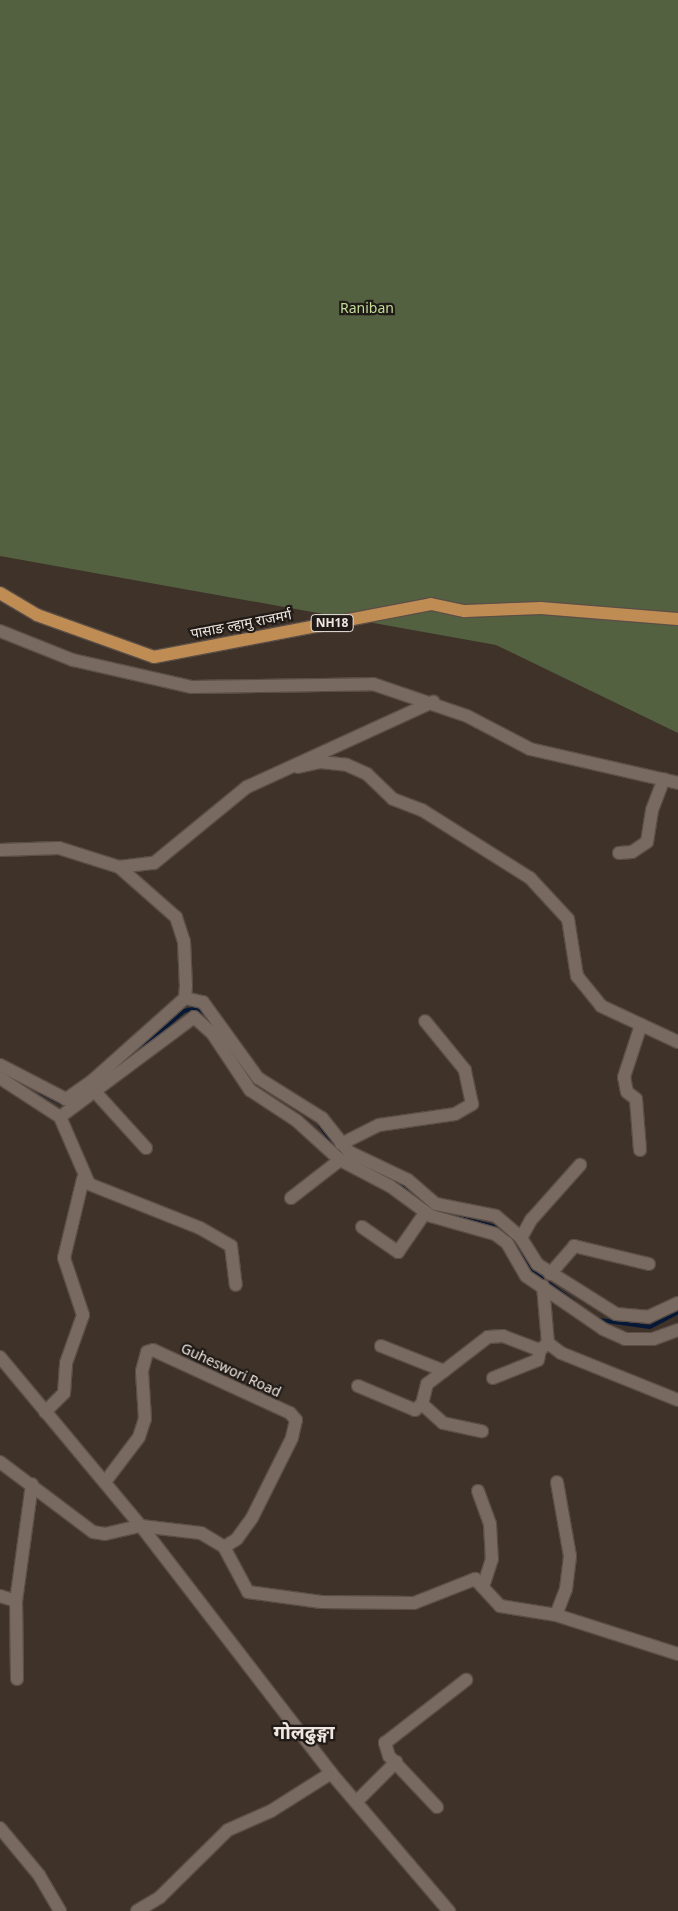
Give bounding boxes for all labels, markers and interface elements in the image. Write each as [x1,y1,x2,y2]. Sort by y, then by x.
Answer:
park label: Raniban [340,300,394,316]
street label: पासाङ ल्हामु राजमर्ग [189,606,293,642]
road number: NH18 [310,614,354,632]
street label: Guheswori Road [178,1340,284,1400]
district label: गोलढुङ्गा [273,1722,335,1744]

